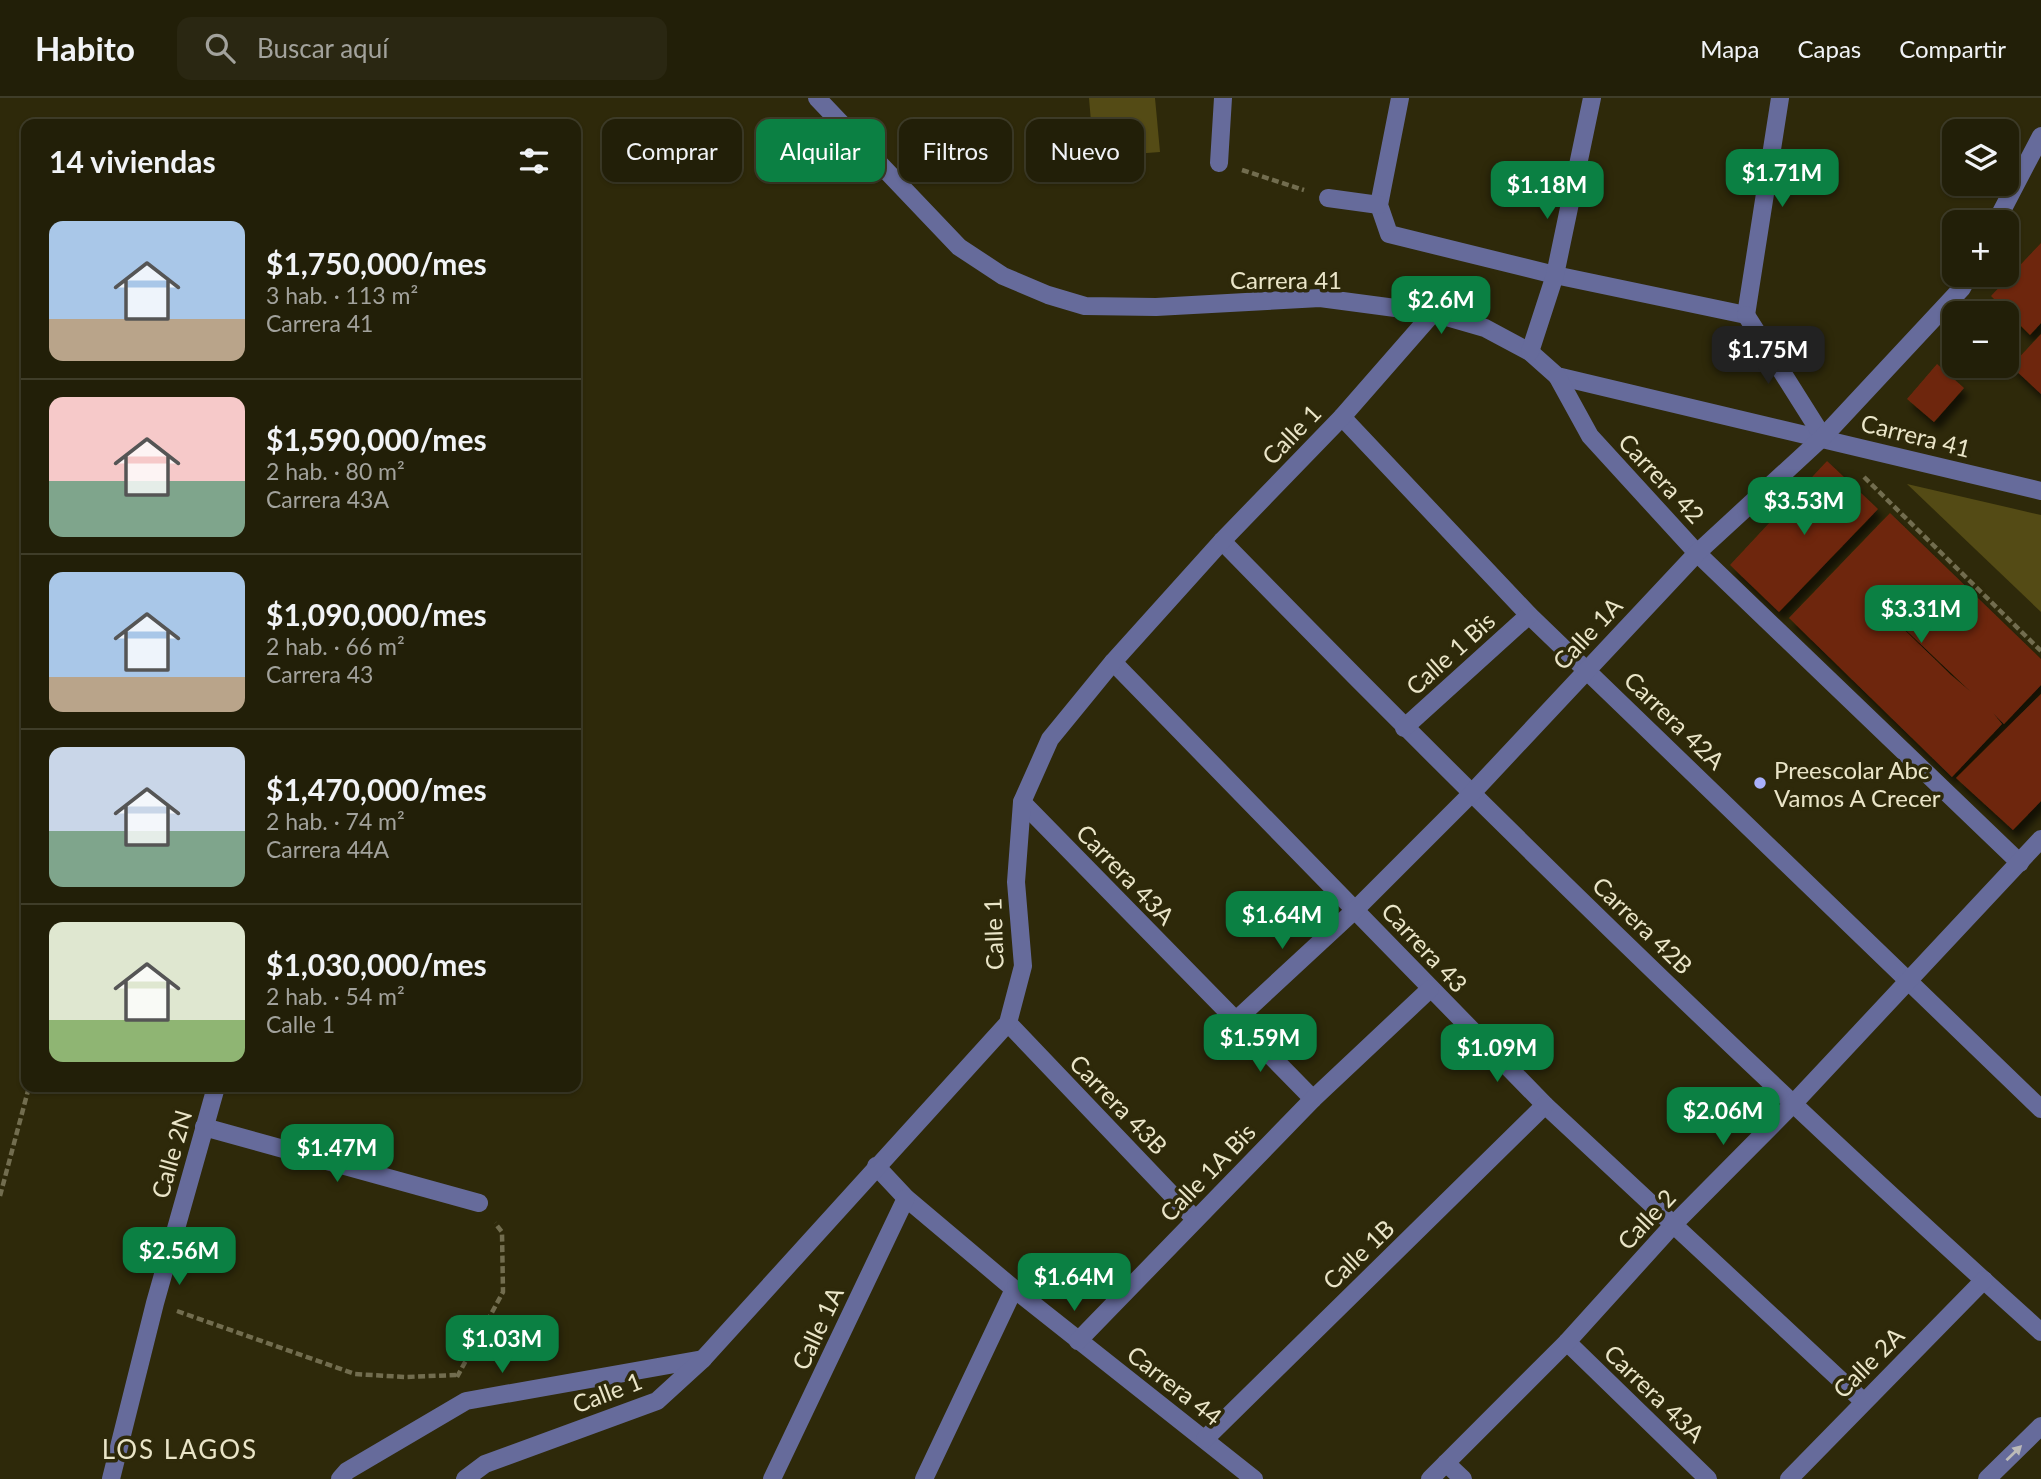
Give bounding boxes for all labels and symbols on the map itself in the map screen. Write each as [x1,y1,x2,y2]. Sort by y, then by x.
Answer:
pin: $1.71M [1725,150,1839,209]
pin: $1.18M [1490,162,1604,221]
street label: Carrera 41 [1230,265,1342,294]
pin: $2.6M [1392,276,1490,336]
pin: $1.75M [1711,327,1825,386]
street label: Calle 1 [1256,398,1326,470]
street label: Carrera 41 [1858,407,1974,463]
street label: Carrera 42 [1613,427,1711,529]
pin: $3.53M [1747,478,1861,537]
pin: $3.31M [1864,586,1978,645]
street label: Calle 1A [1546,590,1628,675]
street label: Calle 1 Bis [1400,606,1500,700]
street label: Carrera 42A [1619,665,1732,776]
place label: Preescolar Abc Vamos A Crecer [1774,755,1941,812]
marker: Preescolar Abc Vamos A Crecer [1752,775,1768,791]
street label: Carrera 43A [1071,818,1182,931]
street label: Carrera 42B [1587,870,1699,980]
pin: $1.64M [1225,892,1339,951]
street label: Carrera 43 [1376,896,1474,998]
street label: Calle 1 [977,898,1009,970]
pin: $1.59M [1203,1014,1317,1074]
pin: $1.09M [1440,1024,1554,1084]
street label: Carrera 43B [1064,1048,1174,1160]
pin: $2.06M [1666,1088,1780,1147]
street label: Calle 2N [145,1107,197,1201]
street label: Calle 1A Bis [1153,1117,1261,1227]
pin: $1.47M [280,1124,394,1184]
street label: Calle 2 [1611,1183,1681,1255]
street label: Calle 1B [1316,1213,1400,1295]
pin: $2.56M [122,1228,236,1287]
pin: $1.64M [1017,1254,1131,1313]
street label: Calle 1A [785,1281,849,1374]
pin: $1.03M [445,1316,559,1375]
street label: Calle 2A [1827,1320,1910,1403]
street label: Carrera 43A [1599,1338,1712,1449]
street label: Carrera 44 [1122,1339,1228,1431]
street label: Calle 1 [568,1366,646,1418]
district label: LOS LAGOS [102,1433,258,1465]
one-way arrow [2005,1445,2022,1461]

